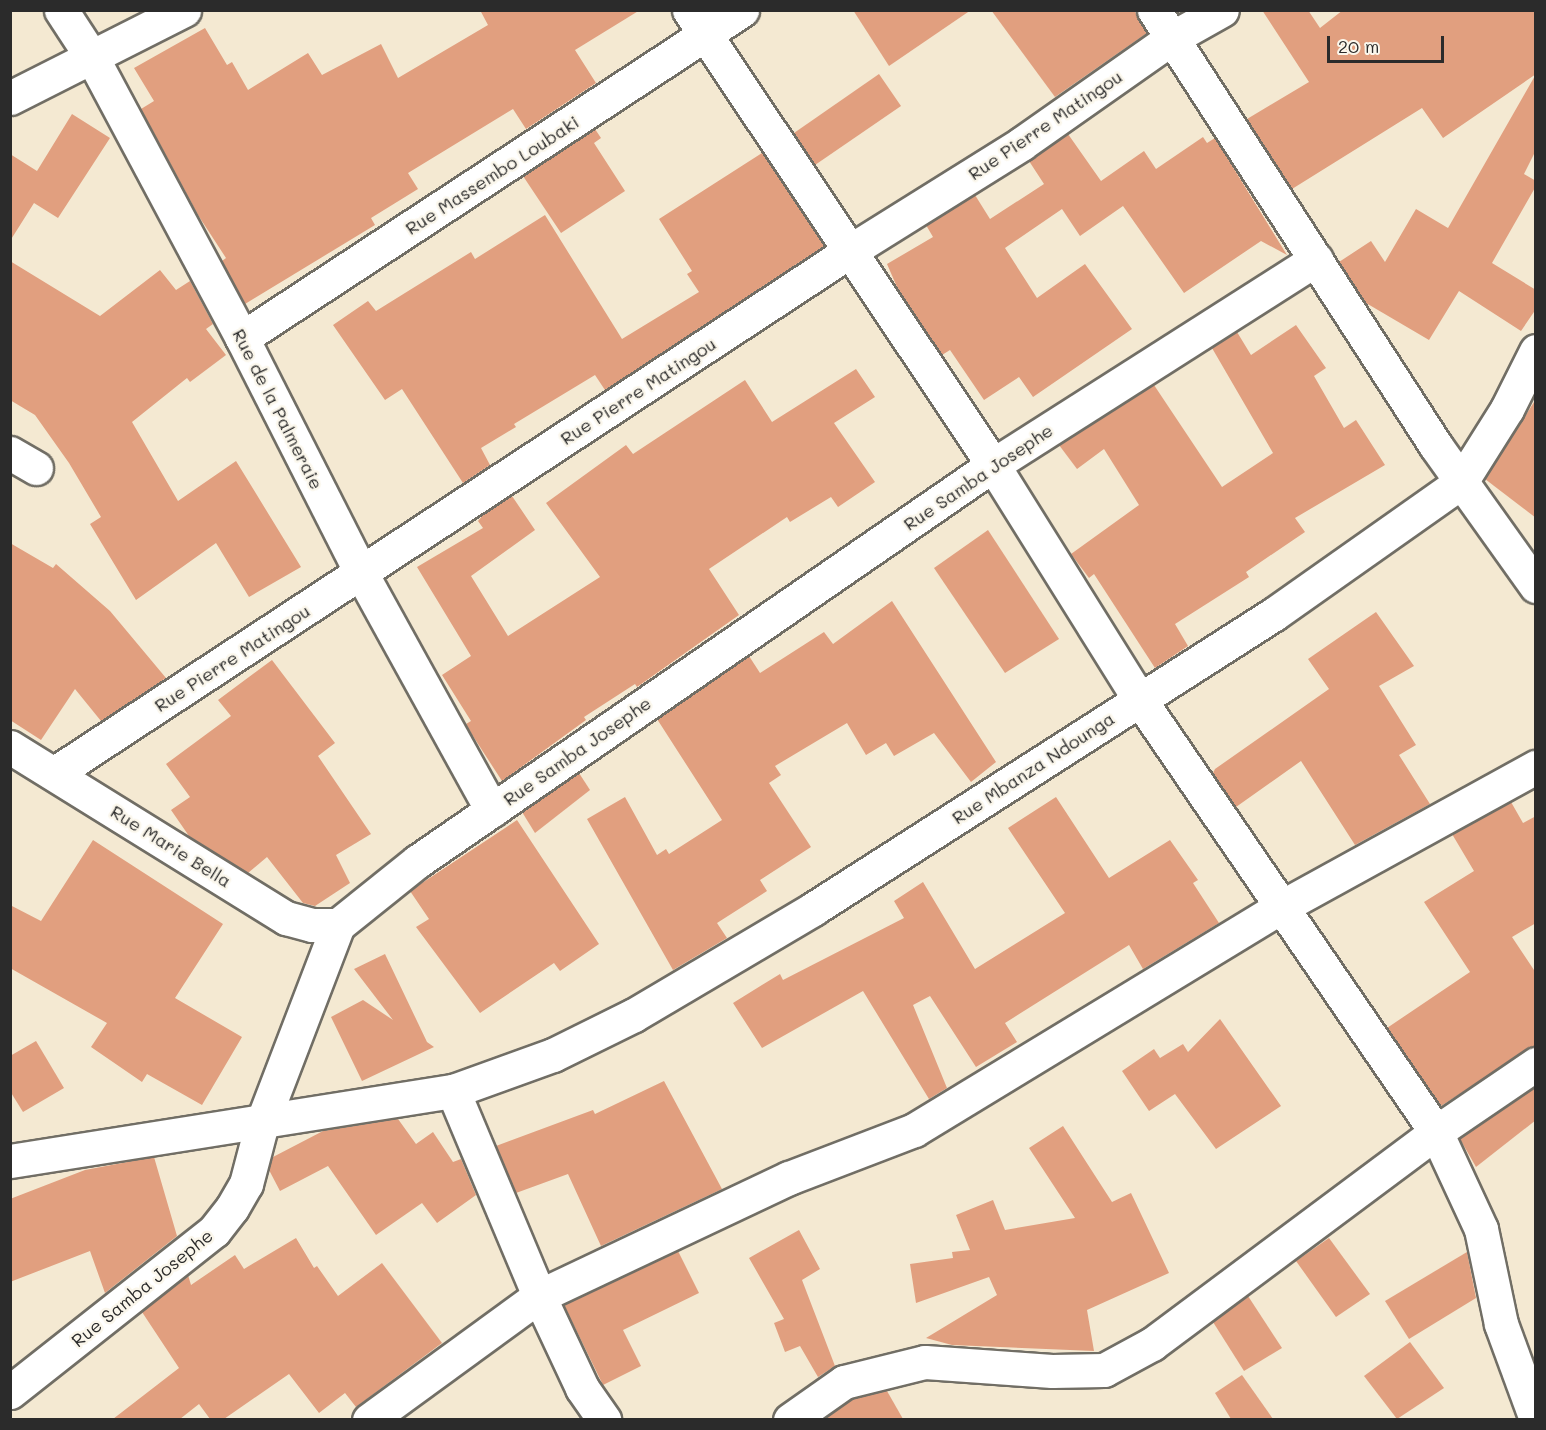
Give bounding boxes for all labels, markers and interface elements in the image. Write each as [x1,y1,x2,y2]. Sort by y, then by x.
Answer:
scale bar [1330,24,1447,62]
text: 20 m [1338,34,1379,58]
street label: Rue Pierre Matingou [964,65,1126,185]
street label: Rue Massembo Loubaki [401,111,583,239]
street label: Rue de la Palmeraie [228,325,328,493]
street label: Rue Pierre Matingou [556,333,720,449]
street label: Rue Samba Josephe [899,419,1057,535]
street label: Rue Pierre Matingou [150,600,314,716]
street label: Rue Samba Josephe [499,692,655,810]
street label: Rue Mbanza Ndounga [948,707,1118,829]
street label: Rue Marie Bella [107,800,235,892]
street label: Rue Samba Josephe [67,1224,217,1352]

